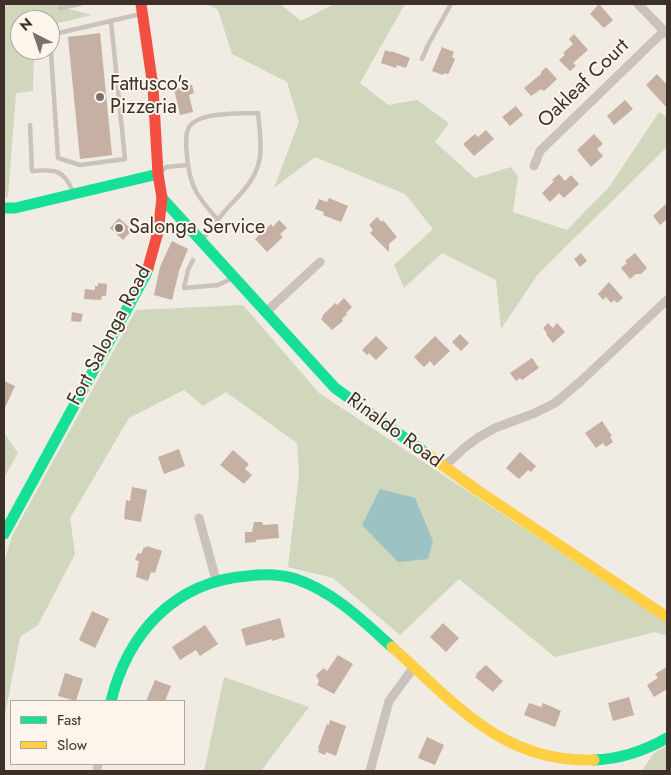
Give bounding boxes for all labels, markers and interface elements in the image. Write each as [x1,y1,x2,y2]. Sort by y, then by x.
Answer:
north arrow [10,10,60,60]
text: N [15,13,37,36]
street label: Oakleaf Court [533,35,635,133]
place label: Fattusco's Pizzeria [110,73,189,120]
marker: Fattusco's Pizzeria [94,91,106,103]
place label: Salonga Service [129,216,265,240]
marker: Salonga Service [113,222,125,234]
street label: Fort Salonga Road [63,262,157,410]
street label: Rinaldo Road [341,388,447,474]
legend [10,700,185,765]
text: Fast [57,709,81,731]
text: Slow [57,734,87,756]

